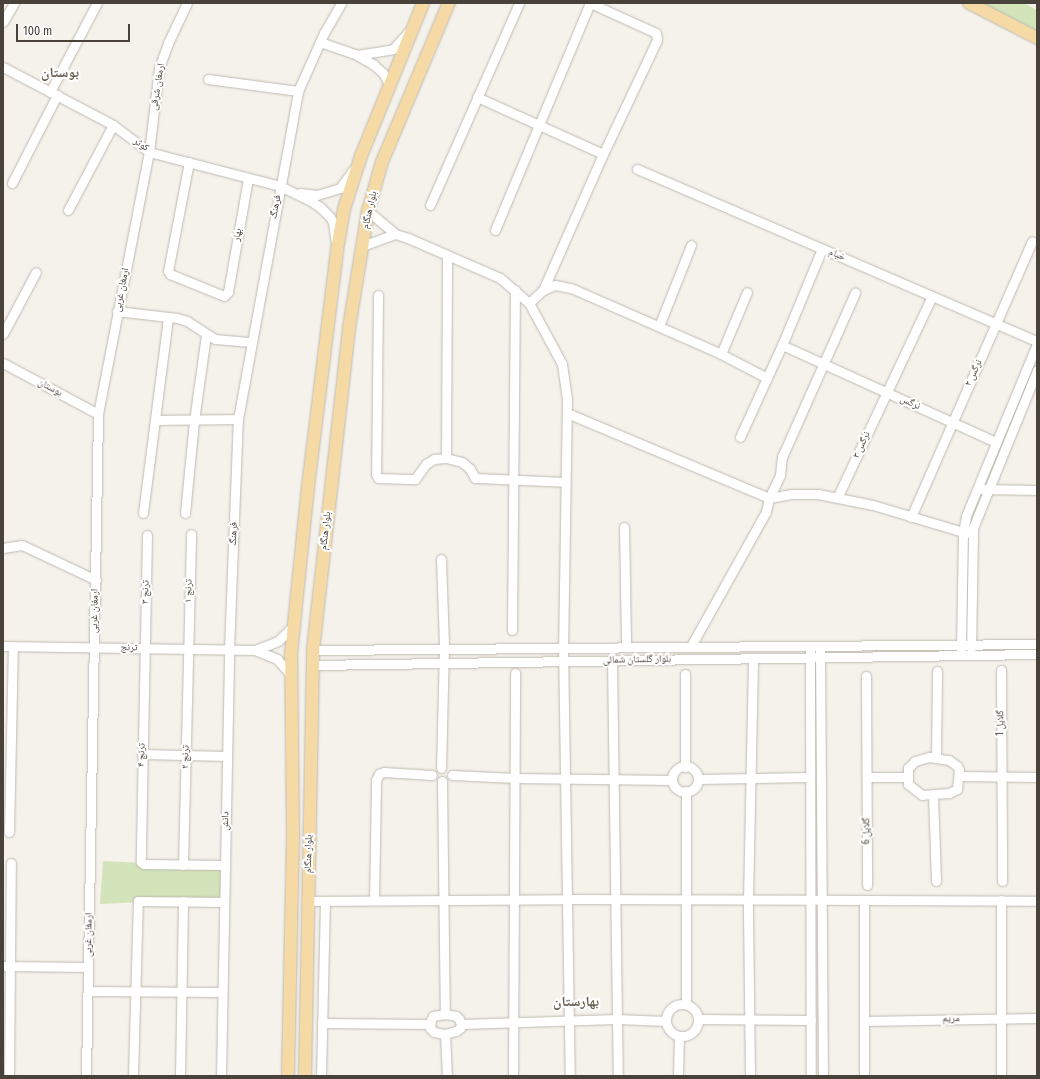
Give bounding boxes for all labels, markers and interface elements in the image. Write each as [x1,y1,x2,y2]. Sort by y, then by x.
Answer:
scale bar [18,16,132,42]
text: 100 m [23,24,52,38]
street label: ارمغان شرقی [148,63,168,111]
district label: بوستان [41,65,79,81]
street label: کوثر [131,135,151,155]
street label: بلوار هنگام [360,190,380,230]
street label: فرهنگ [268,194,284,220]
street label: بهار [231,228,245,242]
street label: خیام [827,246,847,264]
street label: ارمغان غربی [112,267,132,313]
street label: نرگس ۲ [963,358,985,388]
street label: بوستان [36,377,64,399]
street label: نرگس [898,393,922,413]
street label: نرگس ۳ [851,430,873,460]
street label: بلوار هنگام [318,511,334,551]
street label: فرهنگ [228,522,240,546]
street label: ترنج ۱ [183,579,195,603]
street label: ترنج ۳ [140,580,152,604]
street label: ارمغان غربی [89,589,101,633]
street label: ترنج [120,642,138,654]
street label: بلوار گلستان شمالی [603,653,671,667]
street label: گلایل 1 [995,710,1007,736]
street label: ترنج ۴ [136,743,148,767]
street label: ترنج ۲ [180,745,192,769]
street label: دانش [220,811,232,831]
street label: گلایل 6 [861,818,873,844]
street label: بلوار هنگام [303,835,315,873]
street label: ارمغان غربی [83,913,95,957]
district label: بهارستان [553,994,599,1010]
street label: مریم [942,1013,960,1025]

